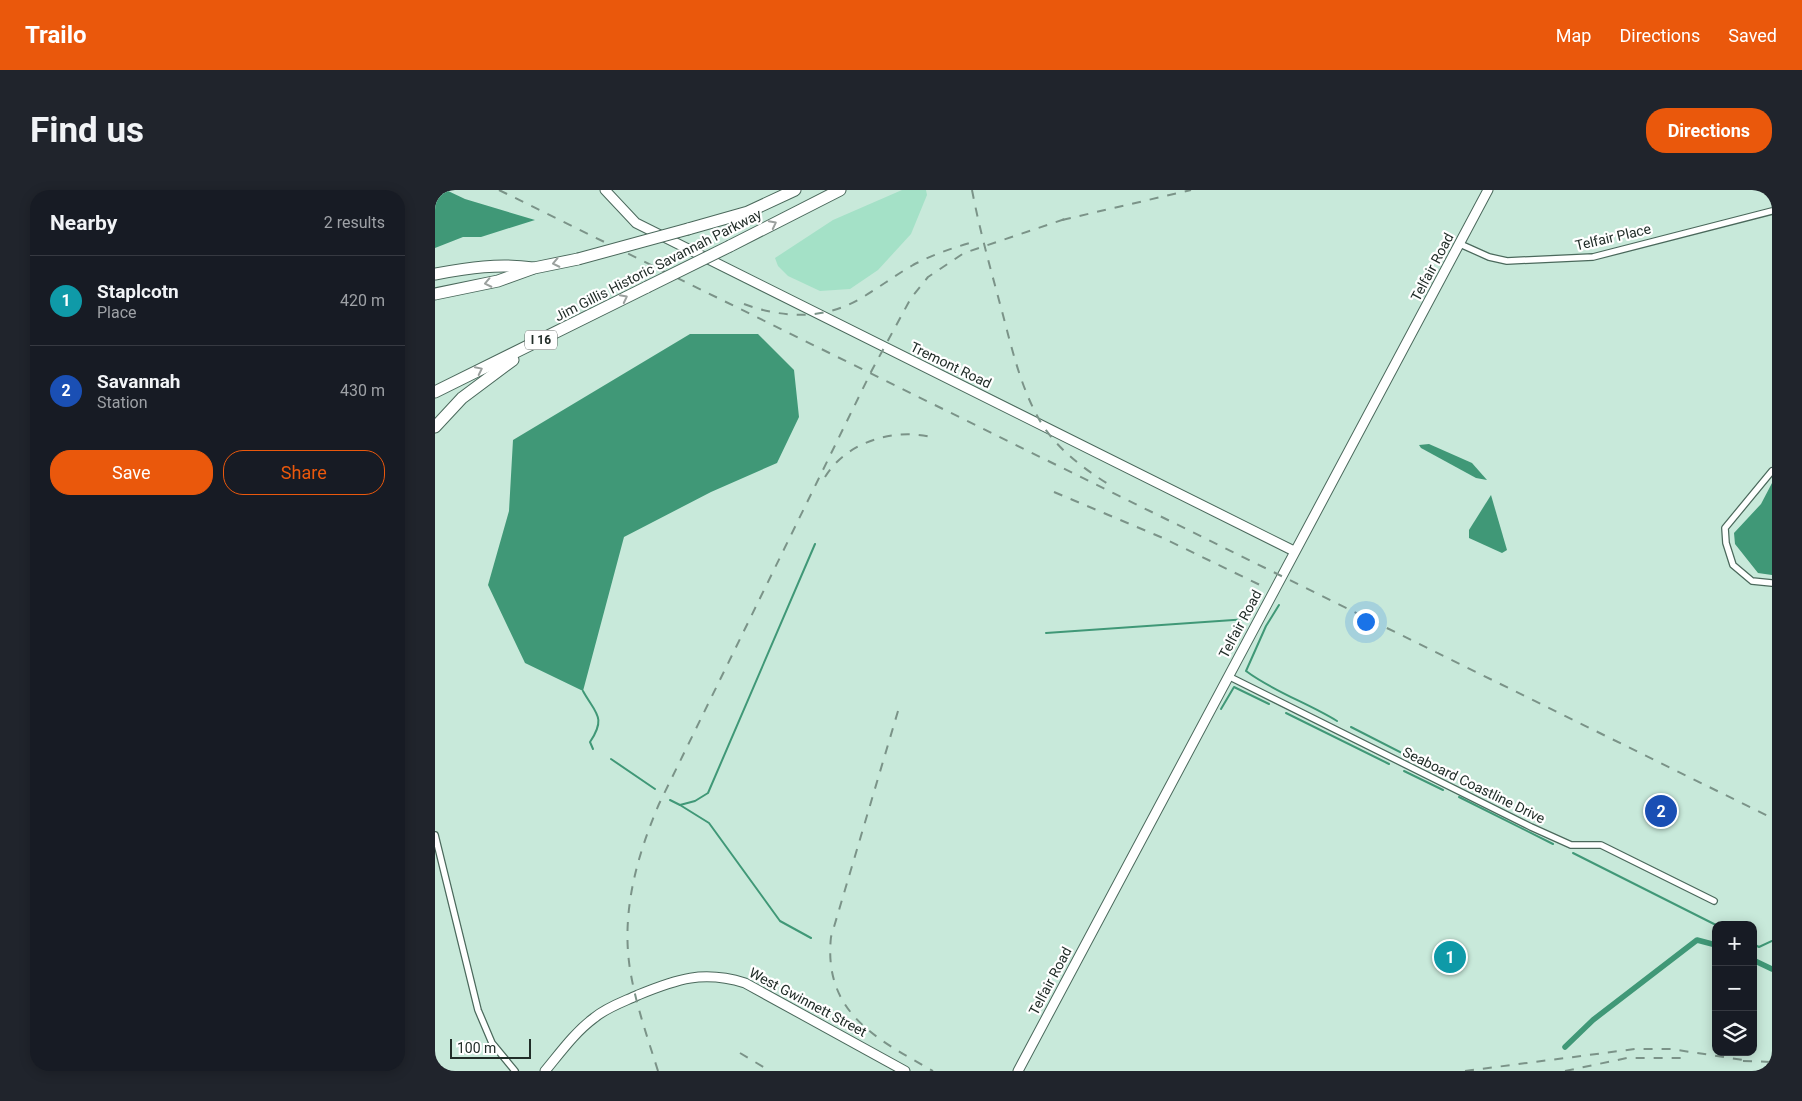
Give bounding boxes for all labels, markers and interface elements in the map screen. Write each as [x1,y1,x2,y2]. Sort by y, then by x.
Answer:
text: Trailo [25,21,87,49]
text: Map [1556,25,1591,46]
text: Directions [1619,25,1700,46]
text: Saved [1728,25,1777,46]
button: Directions [1646,108,1772,153]
text: Find us [30,110,144,151]
street label: Jim Gillis Historic Savannah Parkway [552,206,764,324]
text: Nearby [50,211,117,235]
text: 2 results [324,213,385,232]
one-way arrow [768,220,777,230]
street label: Telfair Place [1574,221,1652,253]
street label: Telfair Road [1407,230,1457,304]
one-way arrow [552,258,561,268]
one-way arrow [484,277,493,288]
text: Staplcotn [97,280,179,303]
text: 1 [61,291,71,310]
text: 420 m [340,291,385,310]
one-way arrow [619,294,628,304]
text: Place [97,303,137,322]
road number: I 16 [525,330,557,350]
street label: Tremont Road [908,339,994,391]
one-way arrow [474,366,483,376]
text: Savannah [97,370,181,393]
text: 2 [61,381,71,400]
text: 430 m [340,381,385,400]
text: Station [97,393,148,412]
button: Save [50,450,213,495]
button: Share [223,450,385,495]
street label: Telfair Road [1215,587,1265,661]
your location [1353,609,1379,635]
street label: Seaboard Coastline Drive [1400,744,1548,826]
pin: 2 [1645,792,1677,830]
map controls [1712,921,1757,1056]
button: + [1712,921,1757,966]
pin: 1 [1434,938,1466,976]
street label: Telfair Road [1025,944,1075,1018]
street label: West Gwinnett Street [746,964,870,1040]
button: − [1712,966,1757,1011]
button: layers [1712,1011,1757,1056]
scale bar [450,1036,531,1059]
text: 100 m [457,1040,496,1056]

